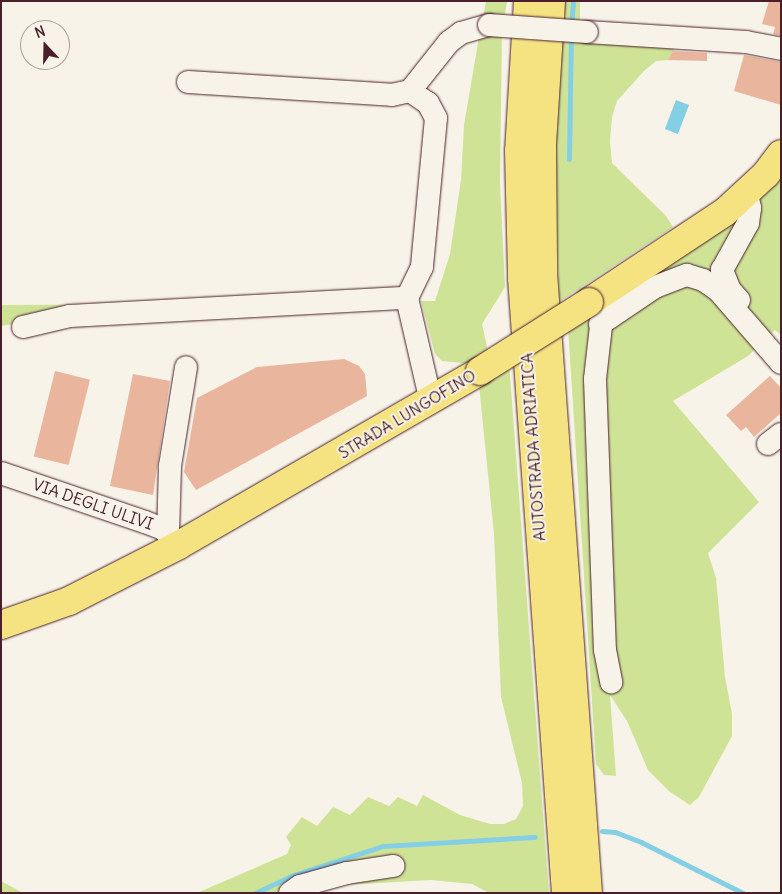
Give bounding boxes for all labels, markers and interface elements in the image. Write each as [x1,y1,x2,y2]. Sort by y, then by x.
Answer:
north arrow [20,20,70,70]
text: N [32,22,48,42]
street label: AUTOSTRADA ADRIATICA [517,352,549,542]
street label: STRADA LUNGOFINO [335,365,479,463]
street label: VIA DEGLI ULIVI [30,474,156,534]

